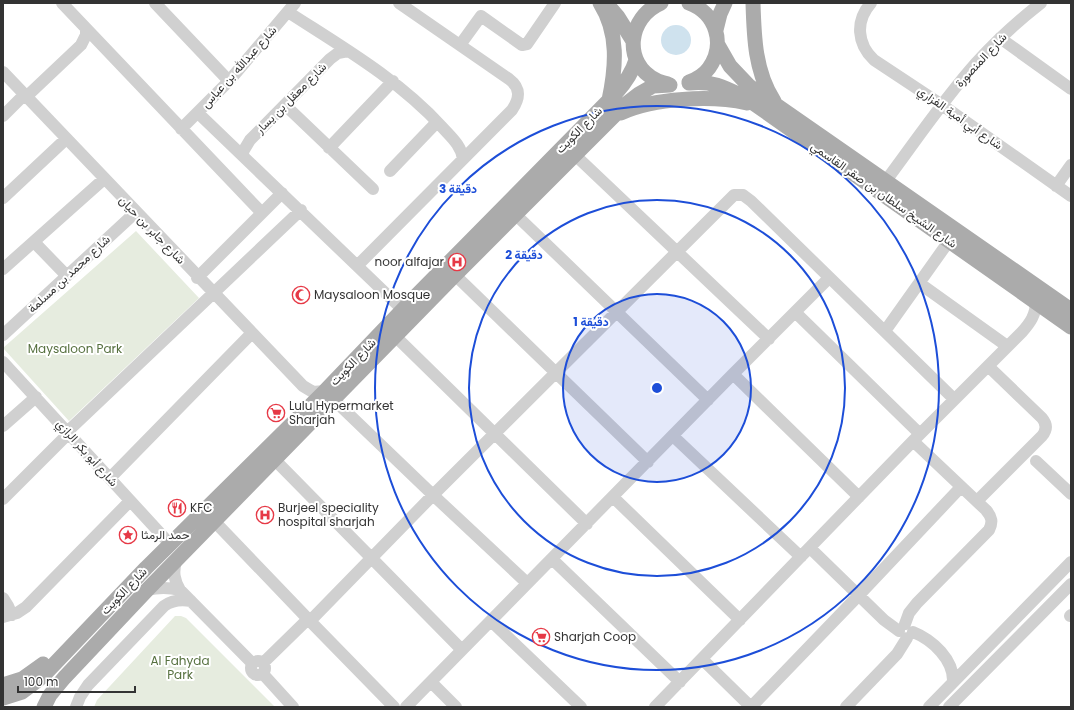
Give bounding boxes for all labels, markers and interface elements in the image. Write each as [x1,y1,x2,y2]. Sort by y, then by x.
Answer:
street label: شارع عبدالله بن عباس [197,22,281,112]
street label: شارع المنصورة [951,29,1011,91]
street label: شارع معقل بن يسار [251,58,331,138]
street label: شارع أبي أمية الفزاري [913,82,1006,155]
street label: شارع الكويت [551,102,607,158]
street label: شارع الشيخ سلطان بن صقر القاسمي [807,137,961,253]
text: 3 دقيقة [439,180,477,197]
street label: شارع جابر بن حيان [115,192,189,268]
street label: شارع محمد بن مسلمة [24,231,114,317]
text: 2 دقيقة [505,246,543,263]
hospital icon: noor alfajar [447,252,467,272]
place label: noor alfajar [375,253,445,270]
mosque icon: Maysaloon Mosque [291,285,311,305]
place label: Maysaloon Mosque [314,286,430,303]
text: 1 دقيقة [573,313,609,330]
street label: شارع الكويت [326,334,380,390]
park label: Maysaloon Park [28,340,123,357]
centre of rings [650,381,664,395]
place label: Lulu Hypermarket Sharjah [289,397,394,428]
supermarket icon: Lulu Hypermarket Sharjah [266,403,286,423]
street label: شارع أبو بكر الرازي [51,415,122,491]
restaurant icon: KFC [167,498,187,518]
place label: KFC [190,499,213,516]
place label: Burjeel speciality hospital sharjah [278,499,379,530]
hospital icon: Burjeel speciality hospital sharjah [255,505,275,525]
place icon: حمد الرمثا [118,525,138,545]
place label: حمد الرمثا [141,526,190,543]
street label: شارع الكويت [97,563,151,619]
supermarket icon: Sharjah Coop [531,627,551,647]
place label: Sharjah Coop [554,628,636,645]
park label: Al Fahyda Park [150,652,210,683]
scale bar [18,668,135,694]
text: 100 m [24,673,58,690]

